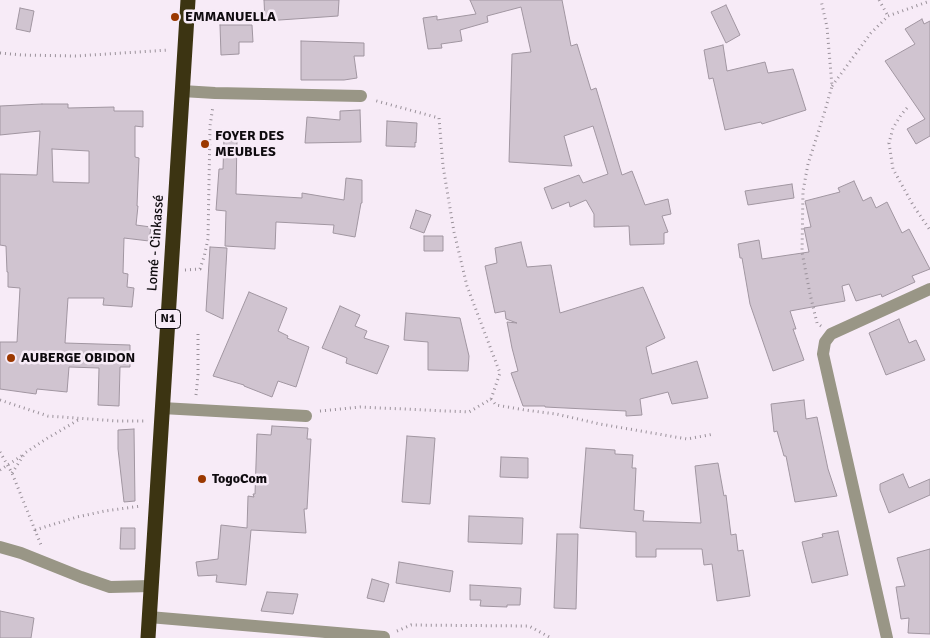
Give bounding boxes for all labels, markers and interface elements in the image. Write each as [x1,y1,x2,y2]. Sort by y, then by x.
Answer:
place label: EMMANUELLA [185,9,276,25]
marker: EMMANUELLA [169,11,181,23]
place label: FOYER DES MEUBLES [215,128,284,160]
marker: FOYER DES MEUBLES [199,138,211,150]
street label: Lomé - Cinkassé [144,194,168,292]
road number: N1 [156,310,180,328]
place label: AUBERGE OBIDON [21,350,135,366]
marker: AUBERGE OBIDON [5,352,17,364]
place label: TogoCom [212,471,267,487]
marker: TogoCom [196,473,208,485]

